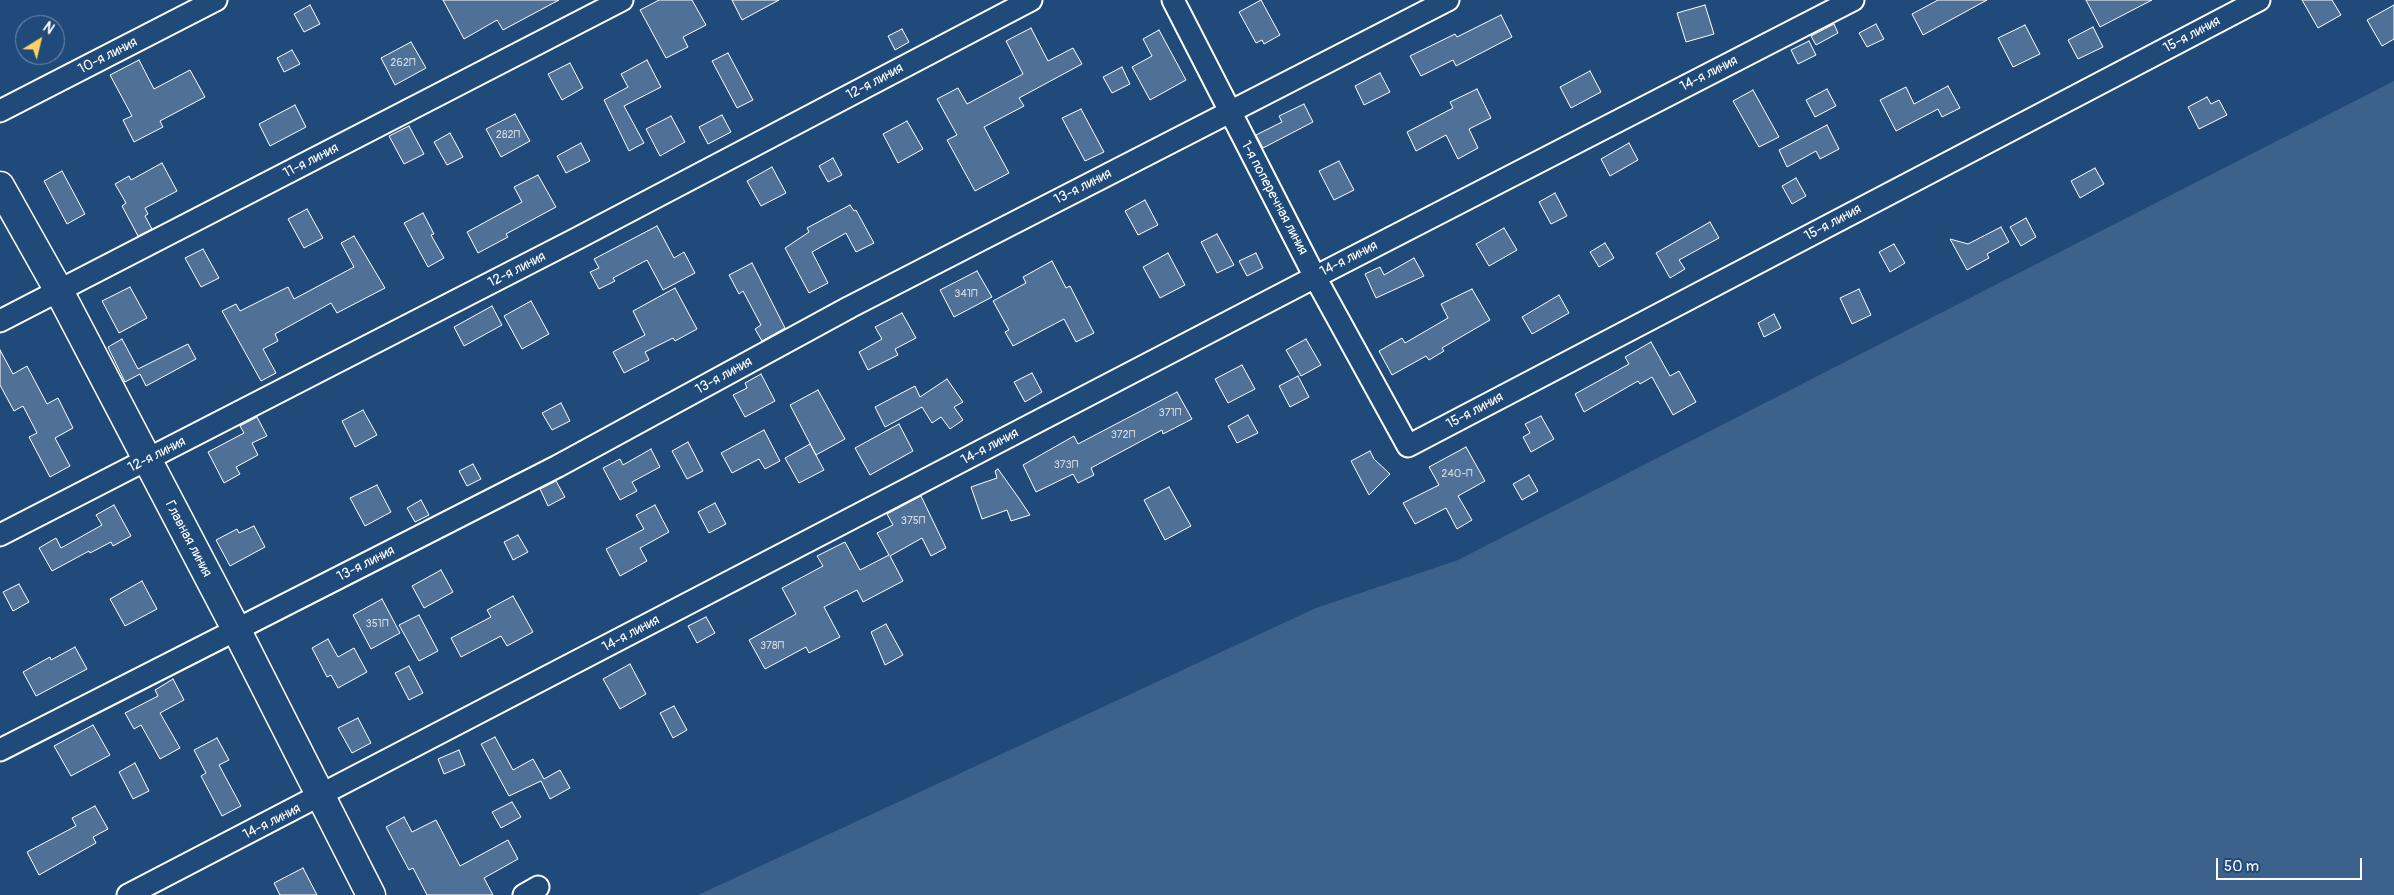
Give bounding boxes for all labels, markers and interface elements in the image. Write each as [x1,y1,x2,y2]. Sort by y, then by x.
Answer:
street label: 15-я линия [2161,13,2223,57]
north arrow [15,15,65,65]
text: N [40,19,57,38]
street label: 10-я линия [76,34,140,78]
street label: 14-я линия [1677,52,1741,96]
house number: 262П [390,56,416,70]
street label: 12-я линия [844,60,906,104]
house number: 282П [496,128,520,142]
street label: 1-я поперечная линия [1237,138,1311,258]
street label: 11-я линия [280,140,342,182]
street label: 13-я линия [1051,165,1115,209]
street label: 15-я линия [1802,201,1864,245]
street label: 14-я линия [1317,237,1381,281]
street label: 12-я линия [485,248,549,292]
house number: 341П [954,287,978,301]
street label: 13-я линия [693,354,755,398]
street label: 15-я линия [1444,389,1506,433]
house number: 371П [1159,406,1181,420]
street label: 14-я линия [958,425,1022,469]
house number: 372П [1111,428,1135,442]
street label: 12-я линия [125,433,189,477]
house number: 373П [1054,458,1078,472]
house number: 240-П [1441,467,1473,481]
street label: Главная линия [161,498,215,580]
house number: 375П [901,514,925,528]
street label: 13-я линия [334,542,398,586]
street label: 14-я линия [599,612,663,656]
house number: 351П [365,617,389,631]
house number: 378П [760,639,784,653]
street label: 14-я линия [240,800,304,844]
scale bar [2219,848,2365,880]
text: 50 m [2224,857,2259,876]

